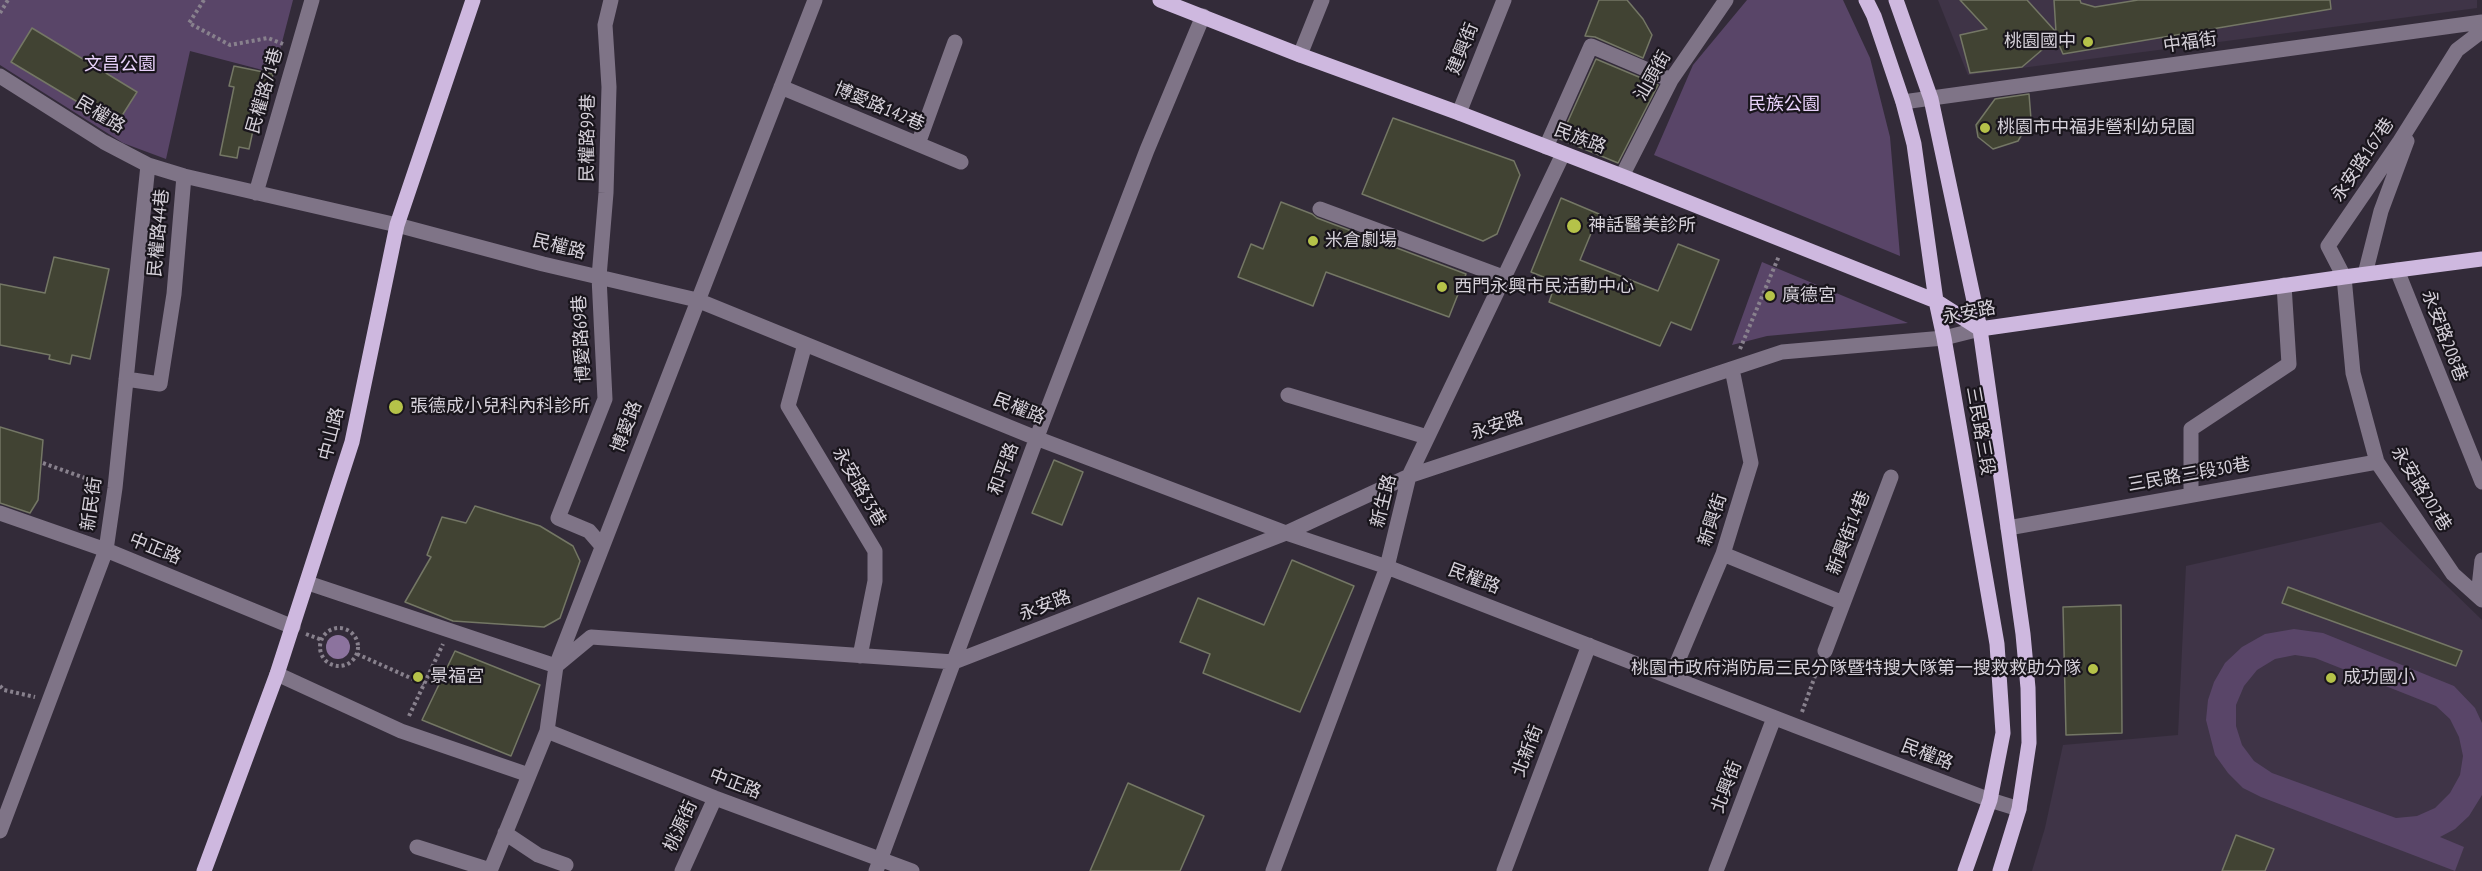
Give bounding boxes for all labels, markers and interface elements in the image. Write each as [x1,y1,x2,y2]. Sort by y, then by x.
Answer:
street label: 建興街 [1443,20,1483,78]
street label: 中福街 [2162,29,2218,57]
place label: 桃園國中 [2004,31,2076,53]
marker: 桃園國中 [2081,35,2095,49]
street label: 民權路71巷 [242,46,288,136]
street label: 汕頭街 [1630,47,1676,105]
park label: 文昌公園 [84,54,156,76]
street label: 博愛路142巷 [830,78,928,136]
street label: 民權路 [71,92,129,138]
street label: 民權路99巷 [576,94,600,182]
park label: 民族公園 [1748,94,1820,116]
street label: 永安路167巷 [2327,114,2399,206]
place label: 桃園市中福非營利幼兒園 [1997,117,2195,139]
street label: 民族路 [1551,119,1609,159]
marker: 桃園市中福非營利幼兒園 [1978,121,1992,135]
street label: 民權路44巷 [144,188,174,278]
place label: 神話醫美診所 [1588,215,1696,237]
marker: 神話醫美診所 [1565,217,1583,235]
street label: 民權路 [530,230,588,264]
place label: 米倉劇場 [1325,230,1397,252]
marker: 米倉劇場 [1306,234,1320,248]
place label: 西門永興市民活動中心 [1454,276,1634,298]
marker: 西門永興市民活動中心 [1435,280,1449,294]
place label: 廣德宮 [1782,285,1836,307]
street label: 永安路208巷 [2417,287,2471,385]
marker: 廣德宮 [1763,289,1777,303]
street label: 博愛路69巷 [569,294,595,384]
street label: 永安路 [1940,297,1998,329]
street label: 三民路三段 [1962,385,1998,477]
street label: 民權路 [990,389,1048,429]
place label: 張德成小兒科內科診所 [410,396,590,418]
marker: 張德成小兒科內科診所 [387,398,405,416]
street label: 博愛路 [607,398,647,456]
street label: 中山路 [315,405,349,463]
street label: 永安路 [1468,407,1526,445]
street label: 和平路 [985,440,1023,498]
street label: 永安路202巷 [2386,442,2456,536]
street label: 永安路33巷 [828,443,890,531]
street label: 三民路三段30巷 [2126,454,2252,496]
street label: 新生路 [1367,472,1401,530]
street label: 新民街 [78,476,106,532]
street label: 新興街14巷 [1823,488,1875,578]
street label: 新興街 [1694,491,1732,549]
street label: 中正路 [126,529,184,569]
street label: 民權路 [1445,559,1503,599]
street label: 永安路 [1016,586,1074,626]
place label: 桃園市政府消防局三民分隊暨特搜大隊第一搜救救助分隊 [1631,658,2081,680]
marker: 桃園市政府消防局三民分隊暨特搜大隊第一搜救救助分隊 [2086,662,2100,676]
place label: 景福宮 [430,666,484,688]
place label: 成功國小 [2343,667,2415,689]
marker: 景福宮 [411,670,425,684]
marker: 成功國小 [2324,671,2338,685]
street label: 北新街 [1508,722,1548,780]
street label: 民權路 [1898,735,1956,775]
street label: 北興街 [1707,758,1747,816]
street label: 中正路 [706,764,764,804]
street label: 桃源街 [660,797,702,855]

